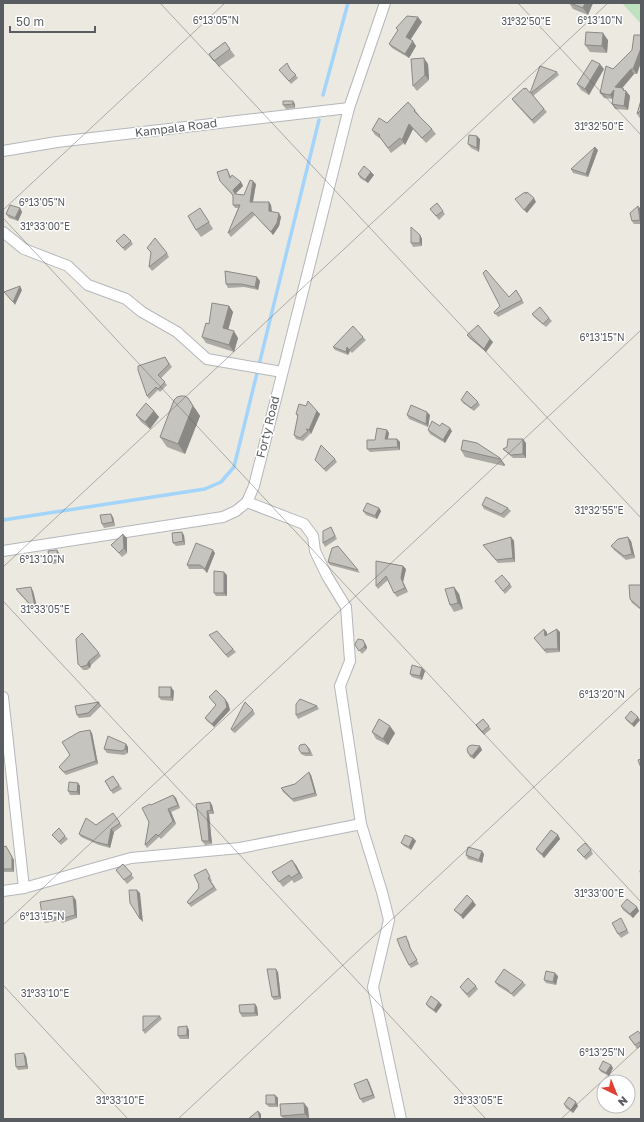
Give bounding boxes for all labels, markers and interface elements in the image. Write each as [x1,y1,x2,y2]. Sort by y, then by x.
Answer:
scale bar [10,8,95,34]
text: 50 m [16,14,44,29]
text: 6°13'05"N [193,14,239,26]
text: 6°13'10"N [577,14,623,26]
text: 31°32'50"E [501,15,551,27]
street label: Kampala Road [134,115,218,140]
text: 31°32'50"E [574,120,624,132]
text: 6°13'05"N [19,196,65,208]
text: 31°33'00"E [20,220,70,232]
text: 6°13'15"N [580,331,625,343]
street label: Forty Road [253,394,282,459]
text: 31°32'55"E [574,504,624,516]
text: 6°13'10"N [19,553,65,565]
text: 31°33'05"E [20,603,70,615]
text: 6°13'20"N [579,688,625,700]
text: 31°33'00"E [574,887,624,899]
text: 6°13'15"N [20,910,65,922]
text: 31°33'10"E [21,987,69,999]
text: 6°13'25"N [579,1046,625,1058]
north arrow [596,1074,636,1114]
text: 31°33'10"E [96,1094,144,1106]
text: 31°33'05"E [453,1094,503,1106]
text: N [616,1094,631,1109]

